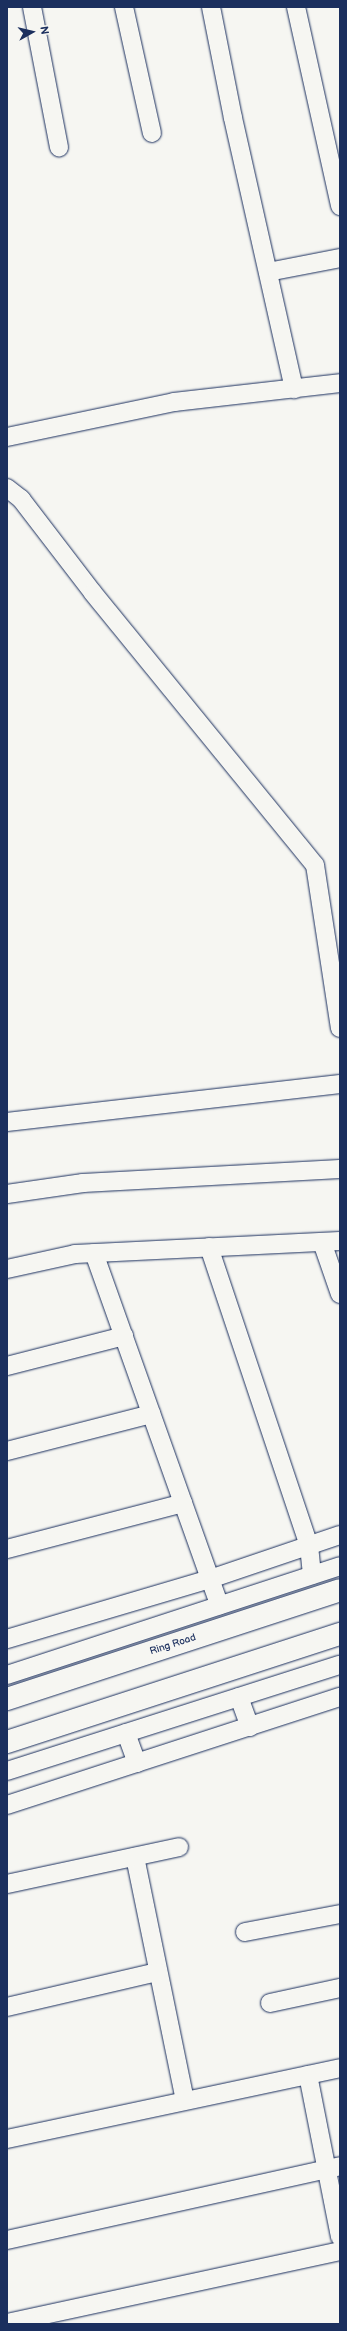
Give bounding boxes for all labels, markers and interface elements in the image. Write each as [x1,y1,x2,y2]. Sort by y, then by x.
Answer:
north arrow [12,12,52,52]
text: N [37,25,51,35]
street label: Ring Road [148,1632,198,1658]

